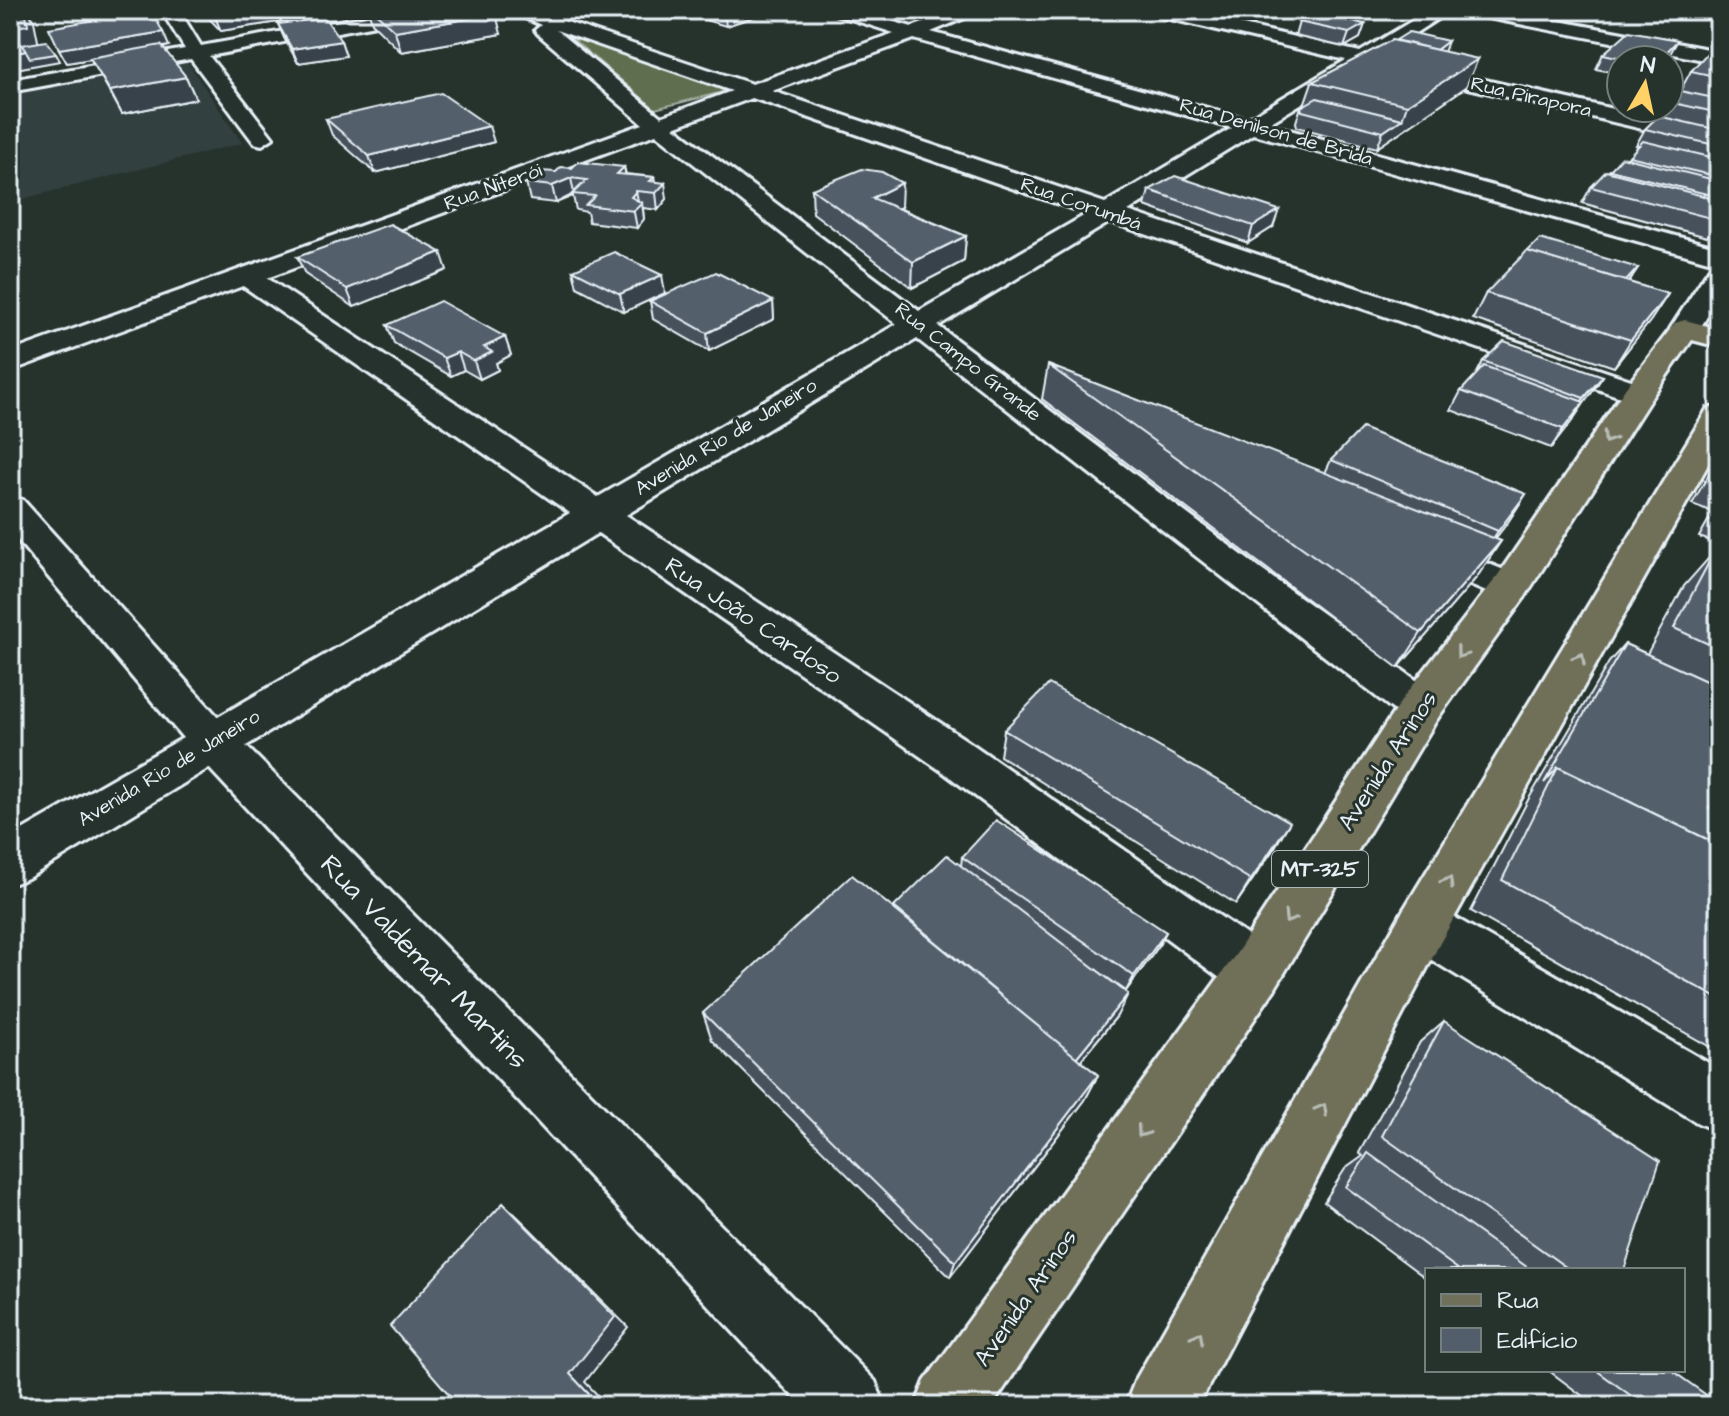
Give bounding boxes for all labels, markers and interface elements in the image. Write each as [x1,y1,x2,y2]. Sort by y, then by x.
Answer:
north arrow [1605,44,1685,124]
text: N [1639,49,1657,82]
street label: Rua Pirapora [1468,70,1594,124]
street label: Rua Denilson de Brida [1176,91,1376,173]
street label: Rua Niterói [440,156,546,218]
street label: Rua Corumbá [1017,170,1145,238]
street label: Rua Campo Grande [889,296,1047,428]
street label: Avenida Rio de Janeiro [630,371,822,503]
one-way arrow [1603,430,1618,444]
street label: Rua João Cardoso [658,549,848,693]
one-way arrow [1457,644,1471,659]
one-way arrow [1570,652,1586,667]
street label: Avenida Arinos [1330,684,1446,838]
street label: Avenida Rio de Janeiro [73,702,265,834]
street label: Rua Valdemar Martins [311,846,537,1078]
road number: MT-325 [1272,851,1368,887]
one-way arrow [1439,876,1454,891]
one-way arrow [1284,909,1299,924]
one-way arrow [1312,1103,1328,1118]
one-way arrow [1137,1124,1152,1138]
street label: Avenida Arinos [966,1223,1086,1373]
legend [1425,1268,1685,1372]
text: Rua [1497,1284,1539,1318]
text: Edifício [1497,1324,1578,1358]
one-way arrow [1188,1331,1203,1346]

